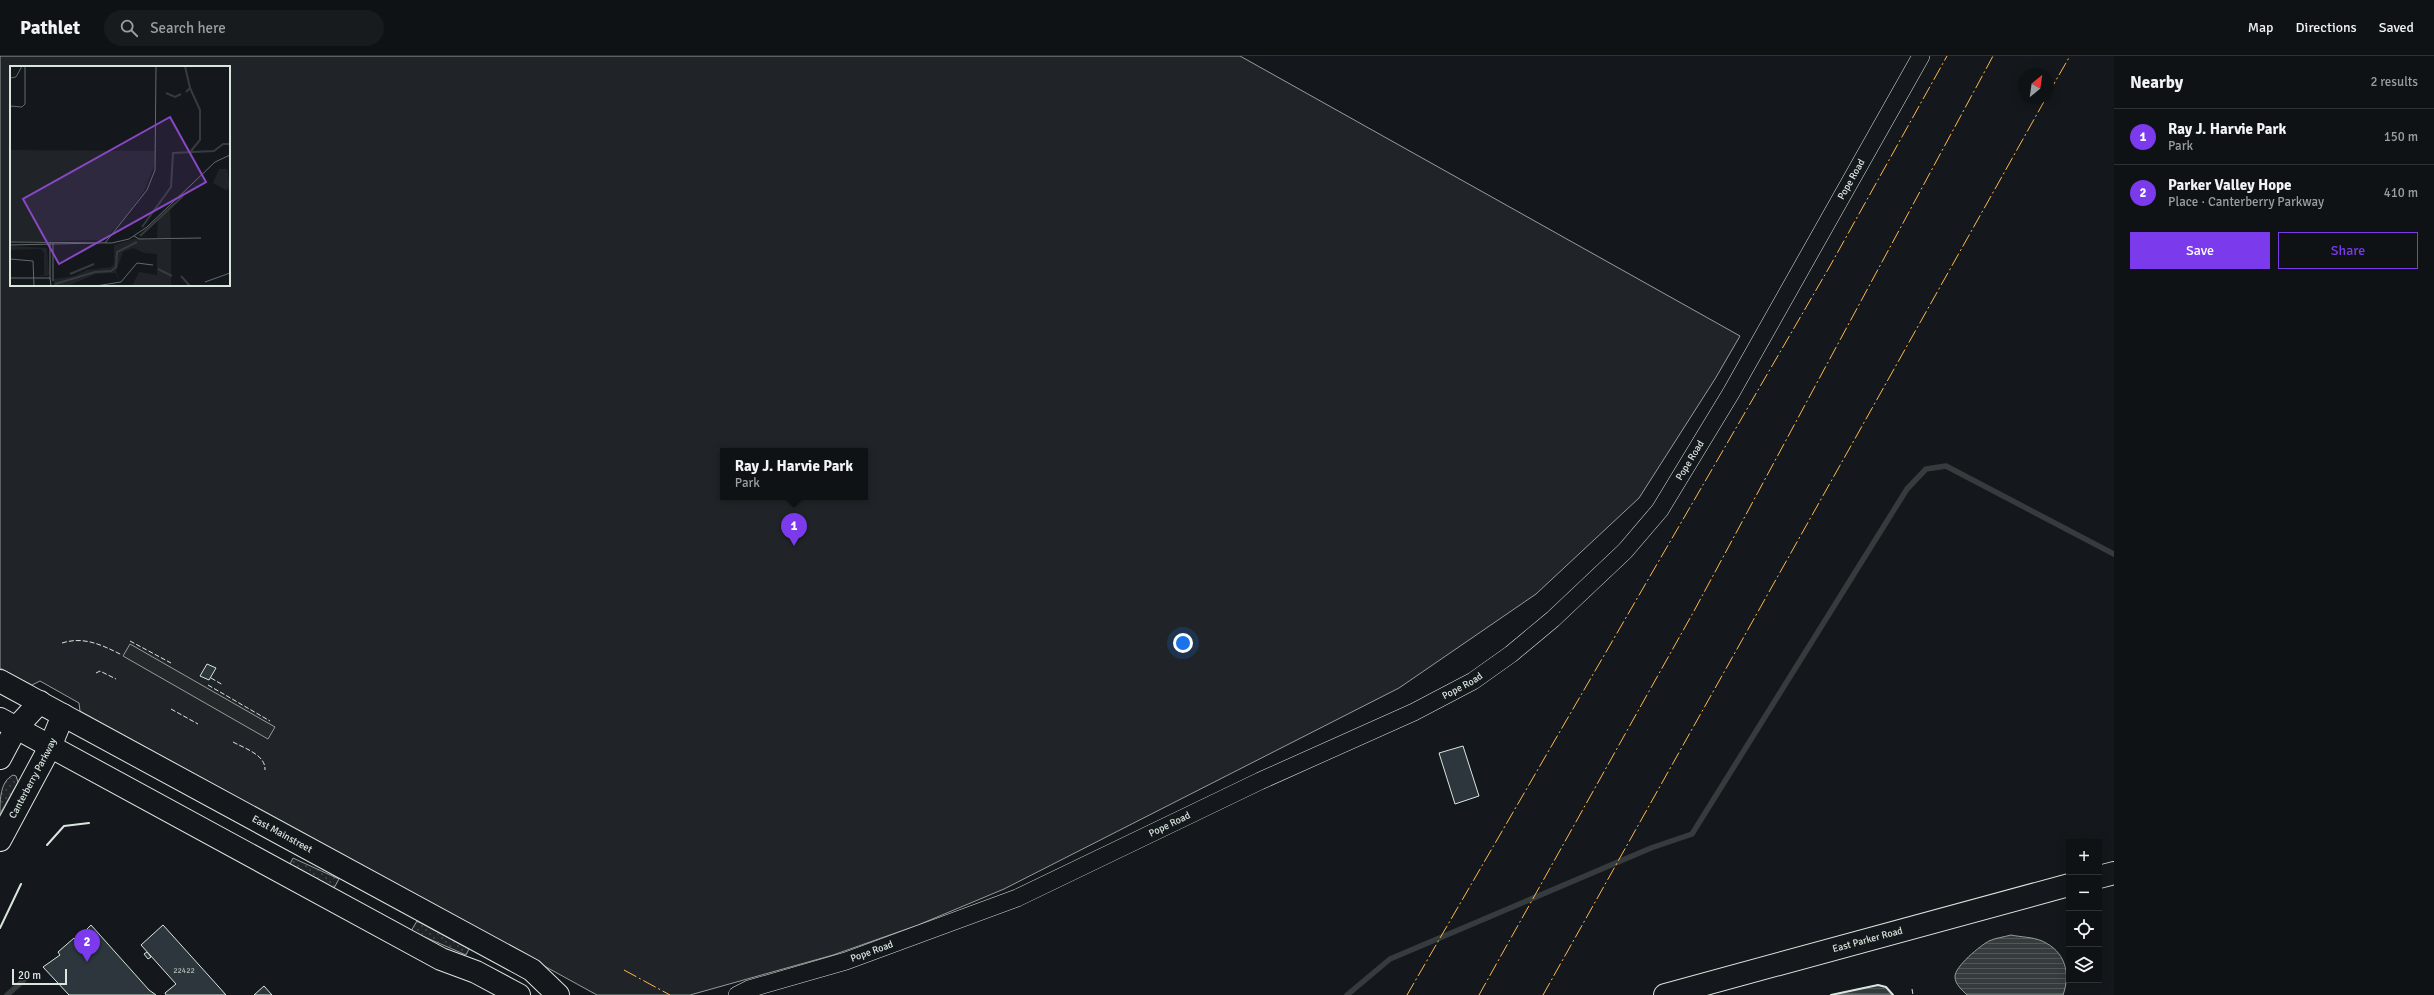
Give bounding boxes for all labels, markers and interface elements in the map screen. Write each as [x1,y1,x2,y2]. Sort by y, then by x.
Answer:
search box [104,10,384,46]
text: Pathlet [20,16,80,40]
icon: search [118,17,140,39]
text: Search here [150,19,226,37]
text: Map [2248,19,2274,36]
text: Directions [2296,19,2357,36]
text: Saved [2379,19,2414,36]
inset map [10,66,230,286]
north arrow [2018,68,2054,104]
text: Nearby [2130,72,2183,93]
text: 2 results [2370,74,2418,90]
text: Ray J. Harvie Park [2168,120,2286,138]
text: 1 [2139,129,2147,145]
text: 150 m [2384,129,2418,145]
text: Park [2168,138,2193,154]
street label: Pope Road [1835,157,1868,202]
text: Parker Valley Hope [2168,176,2292,194]
text: 2 [2139,185,2147,201]
text: 410 m [2384,185,2418,201]
text: Place · Canterberry Parkway [2168,194,2324,210]
button: Save [2130,232,2270,269]
button: Share [2278,232,2418,269]
street label: Pope Road [1673,438,1707,483]
popup [720,448,868,500]
text: Ray J. Harvie Park [735,457,853,475]
text: Park [735,475,760,491]
pin: 1 [781,513,807,546]
your location [1173,633,1193,653]
street label: Pope Road [1440,670,1485,702]
street label: Canterberry Parkway [7,736,59,821]
street label: Pope Road [1147,809,1192,840]
street label: East Mainstreet [250,813,315,856]
map controls [2066,839,2102,983]
button: + [2066,839,2102,875]
button: − [2066,875,2102,911]
button: locate [2066,911,2102,947]
street label: East Parker Road [1831,925,1904,955]
pin: 2 [74,929,100,962]
street label: Pope Road [849,938,895,965]
button: layers [2066,947,2102,983]
house number: 22422 [173,965,195,975]
scale bar [12,967,67,986]
text: 20 m [18,969,41,982]

